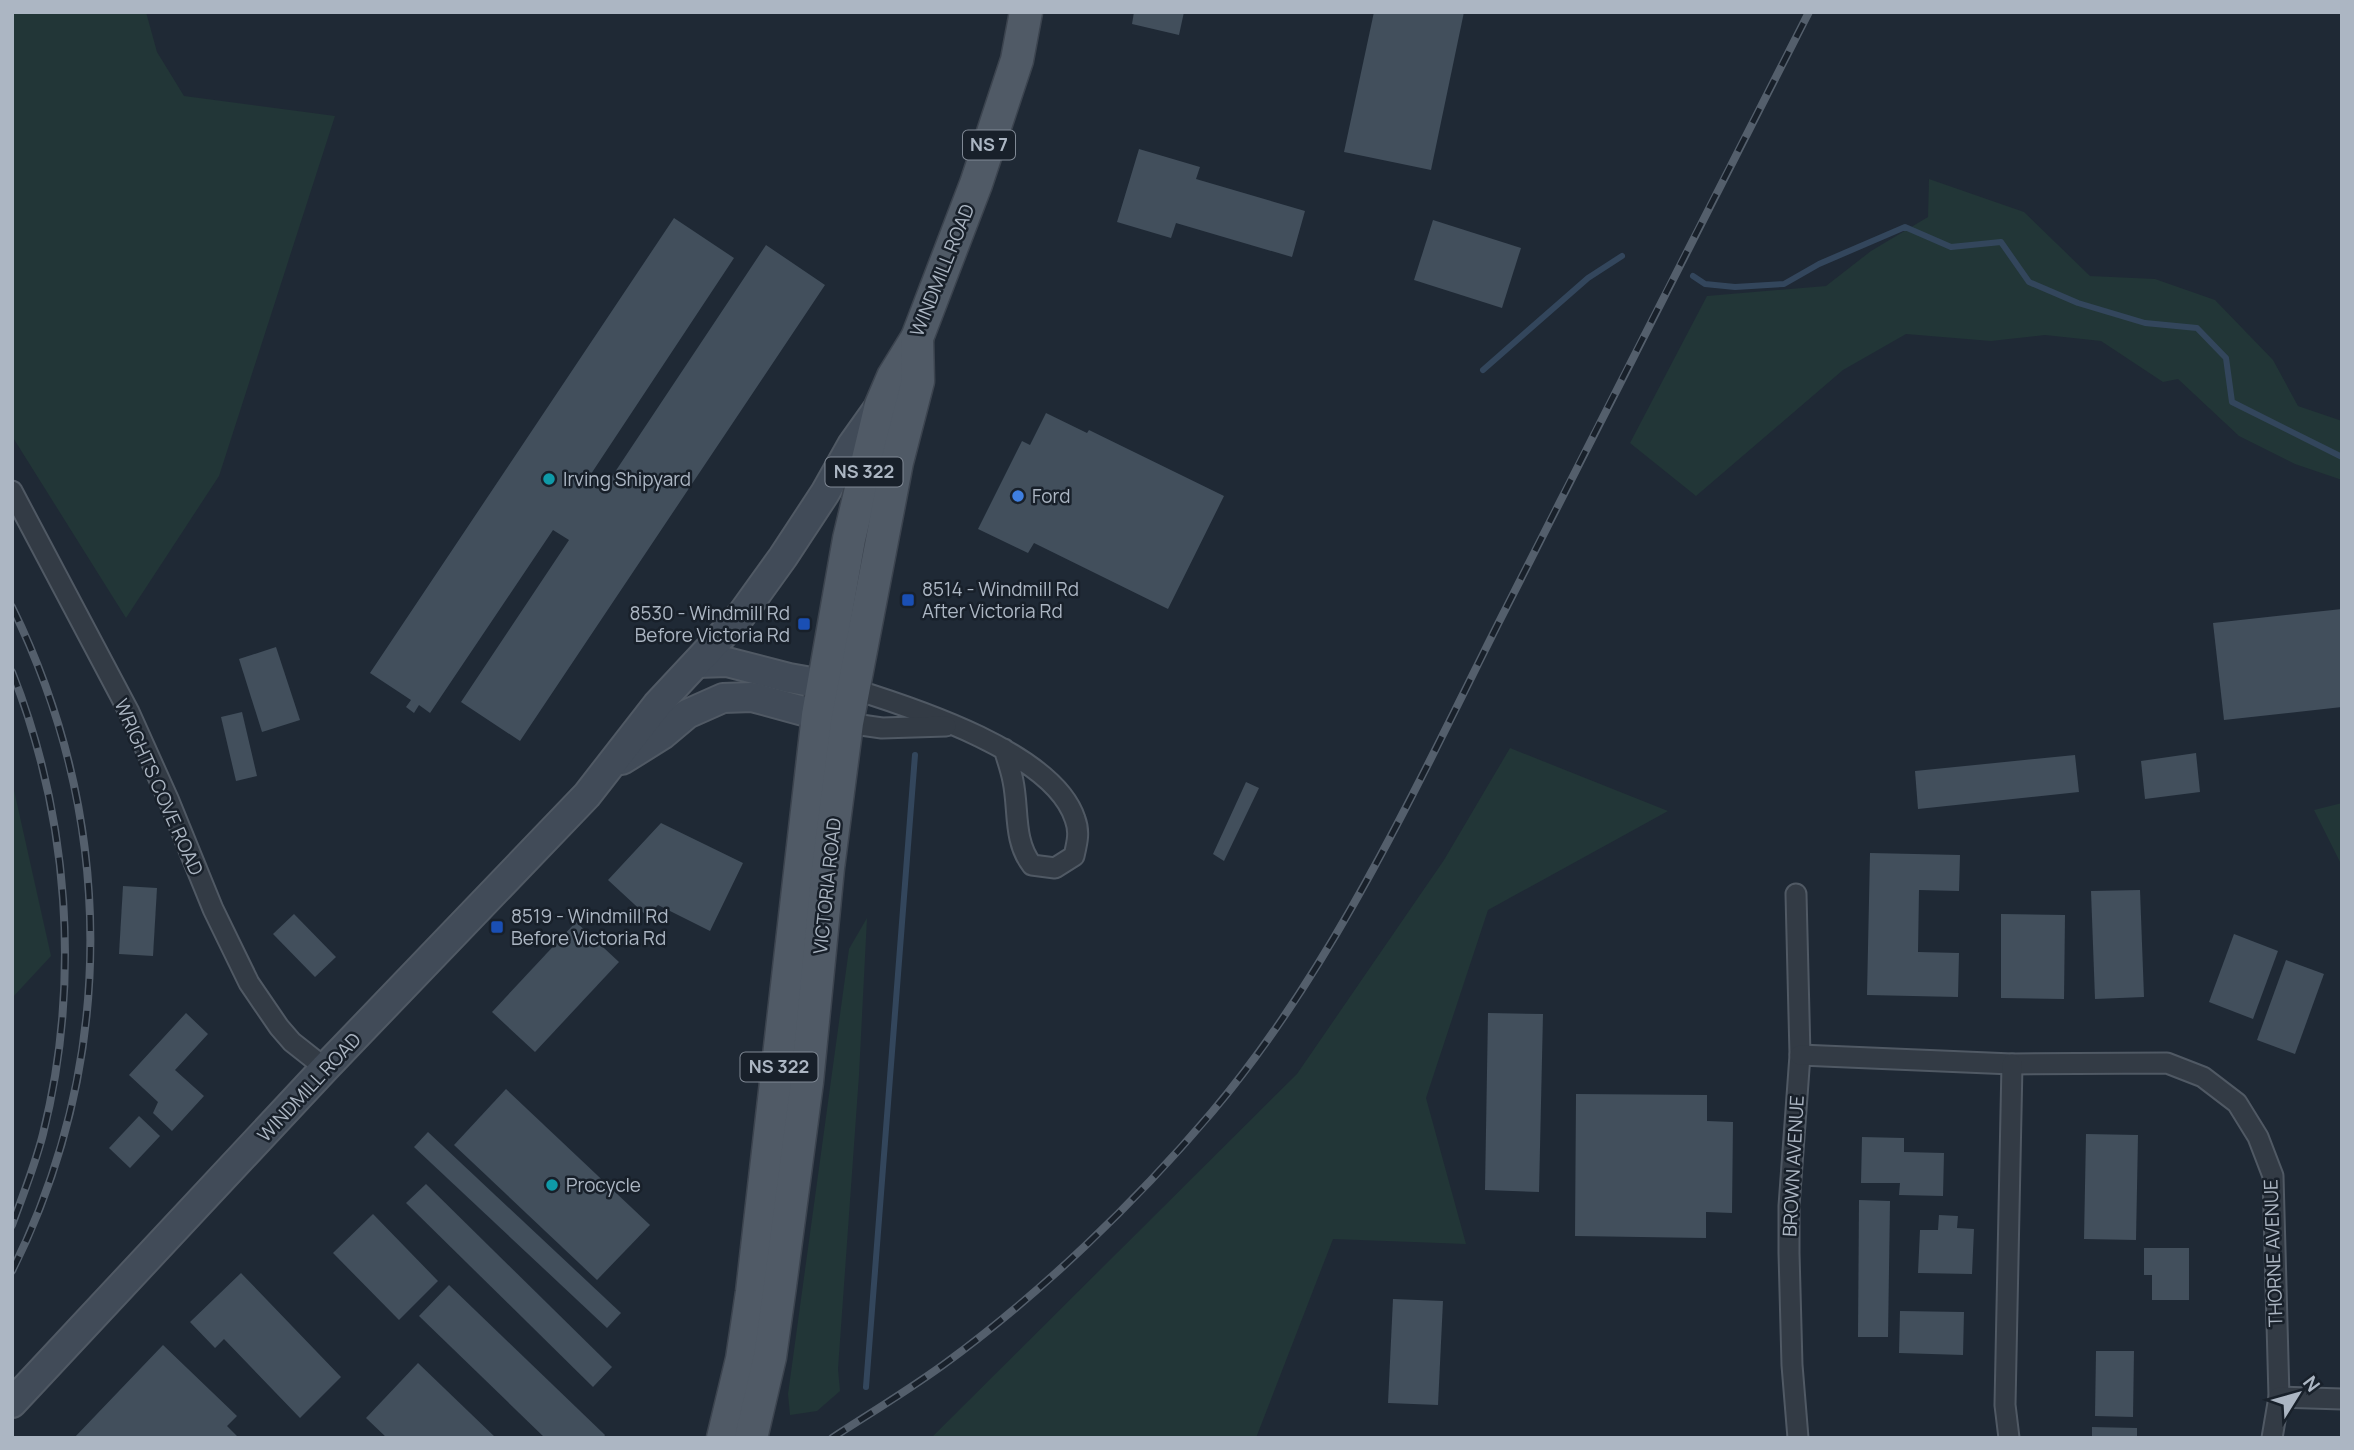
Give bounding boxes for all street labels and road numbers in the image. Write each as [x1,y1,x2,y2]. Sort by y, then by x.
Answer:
road number: NS 7 [963,130,1015,160]
street label: WINDMILL ROAD [904,200,980,340]
road number: NS 322 [826,458,903,486]
street label: WRIGHTS COVE ROAD [108,695,210,879]
street label: VICTORIA ROAD [807,817,847,955]
street label: WINDMILL ROAD [251,1027,367,1147]
road number: NS 322 [740,1052,818,1082]
street label: BROWN AVENUE [1776,1095,1810,1237]
street label: THORNE AVENUE [2257,1179,2289,1327]

